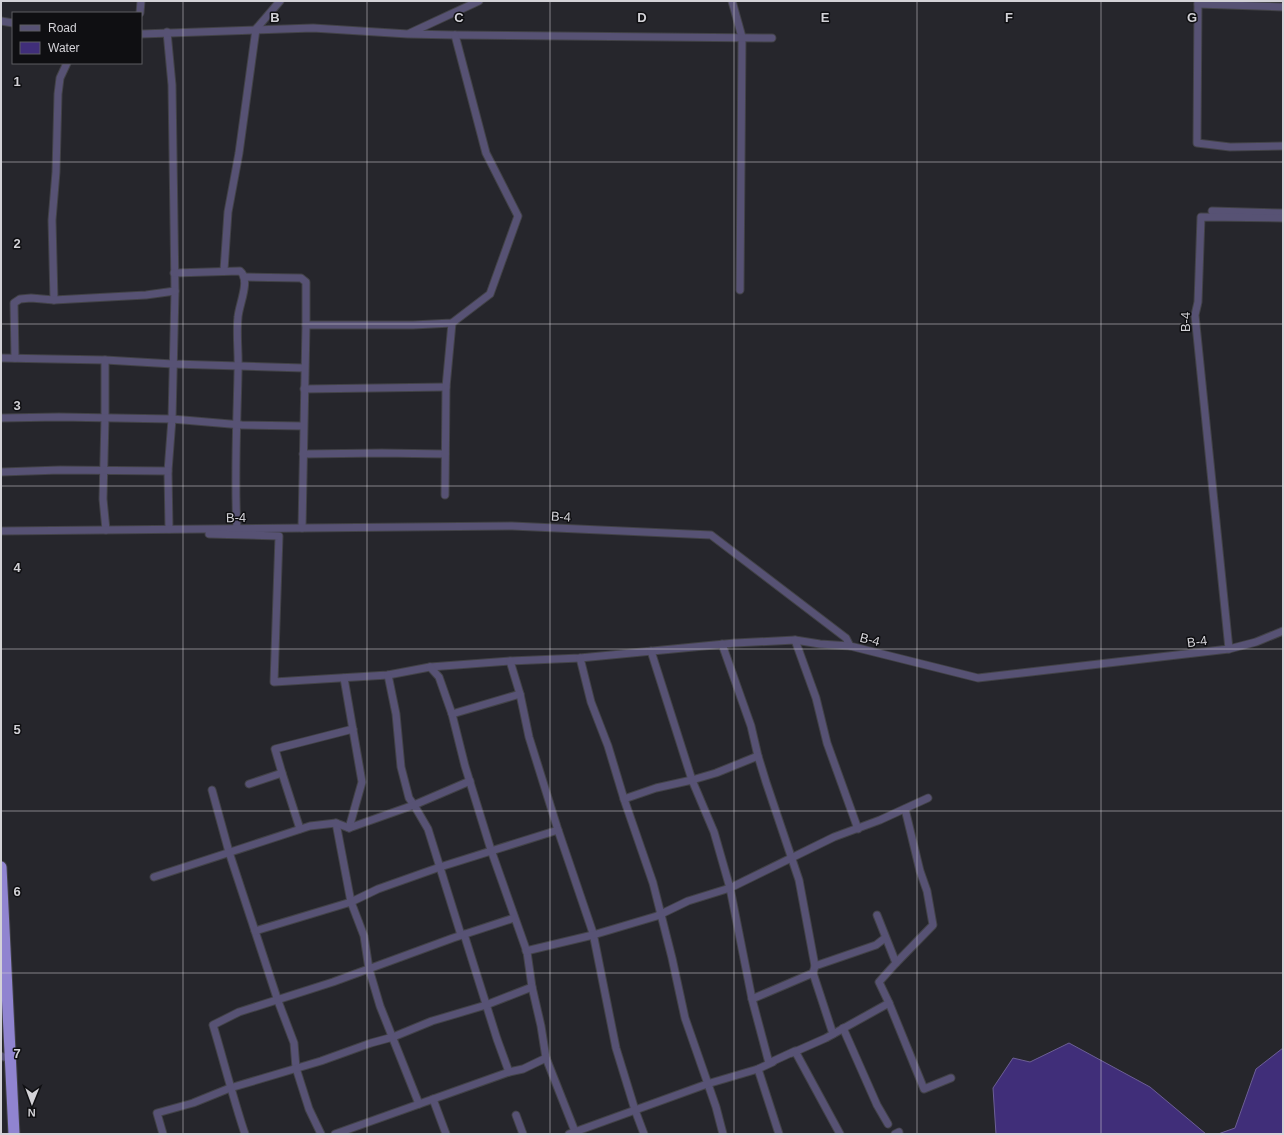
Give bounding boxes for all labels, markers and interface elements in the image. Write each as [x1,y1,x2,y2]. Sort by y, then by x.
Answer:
text: B [270,10,280,25]
text: C [454,10,464,25]
text: D [637,10,647,25]
text: E [821,10,830,25]
text: F [1005,10,1013,25]
text: G [1187,10,1197,25]
legend [12,12,142,64]
text: Road [48,21,77,35]
text: Water [48,41,80,55]
text: 1 [13,74,21,89]
text: 2 [13,236,21,251]
street label: B-4 [1178,312,1193,332]
text: 3 [13,398,21,413]
street label: B-4 [550,508,571,525]
street label: B-4 [226,510,246,525]
text: 4 [13,560,21,575]
street label: B-4 [858,630,882,649]
street label: B-4 [1186,633,1208,650]
text: 5 [13,722,21,737]
text: 6 [13,884,21,899]
text: 7 [13,1046,21,1061]
north arrow [12,1083,52,1123]
text: N [28,1107,36,1119]

